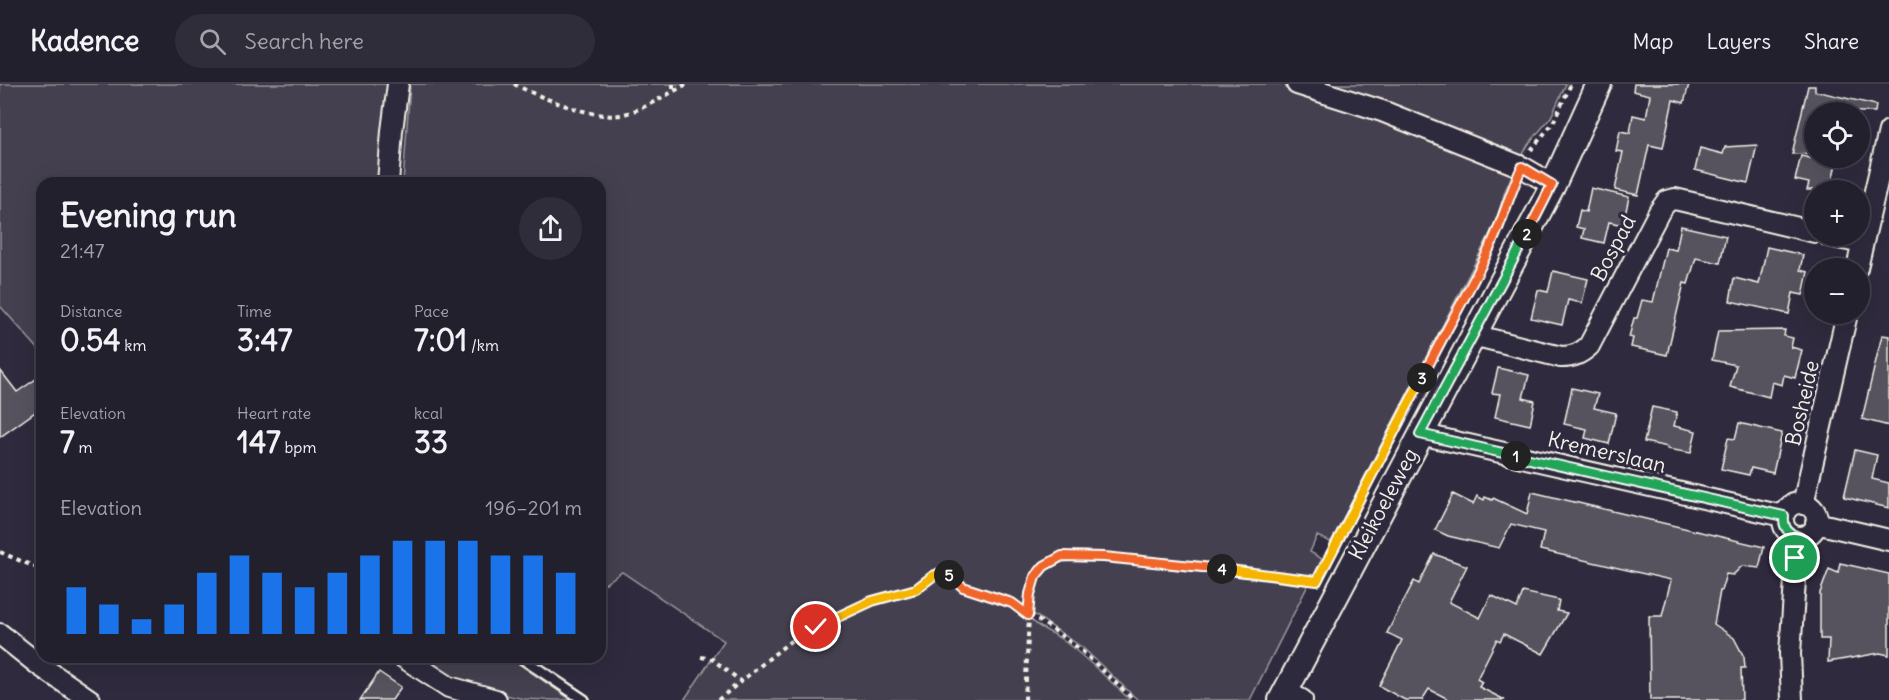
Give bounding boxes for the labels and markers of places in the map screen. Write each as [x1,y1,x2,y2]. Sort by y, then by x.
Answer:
pin: 2 [1512,219,1542,249]
pin: 3 [1407,363,1437,393]
pin: 1 [1501,441,1531,471]
pin [1769,532,1820,583]
pin: 4 [1207,554,1237,584]
pin: 5 [934,560,964,590]
pin [790,601,841,652]

